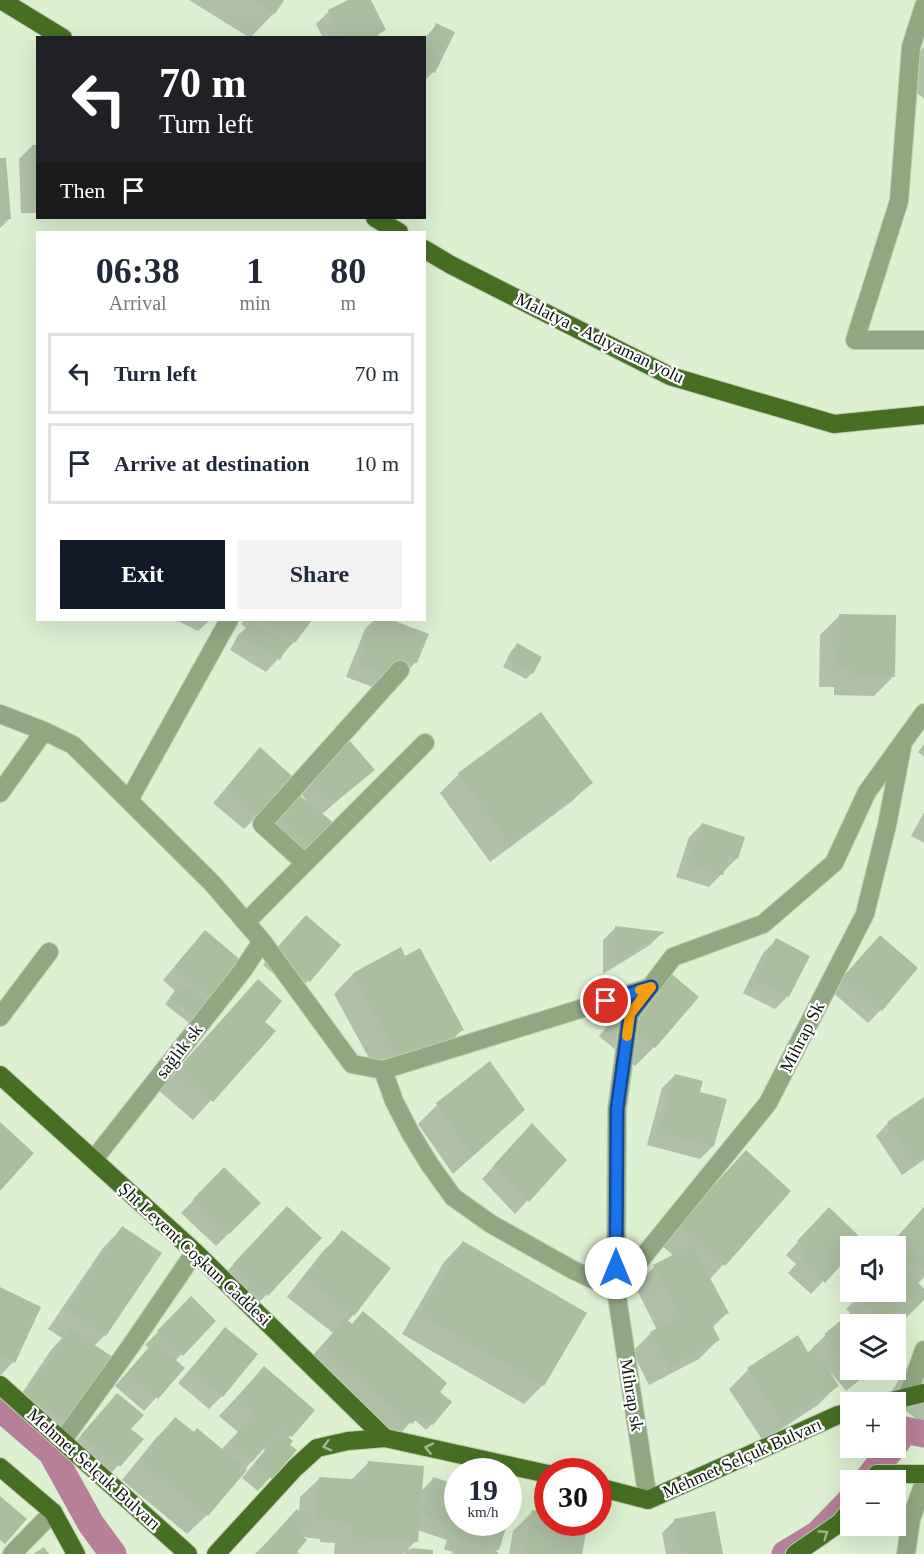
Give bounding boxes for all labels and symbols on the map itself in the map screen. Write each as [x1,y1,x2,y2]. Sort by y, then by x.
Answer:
street label: Malatya - Adıyaman yolu [513,289,687,387]
pin [580,975,631,1026]
street label: Mihrap Sk [776,998,828,1076]
street label: sağlık sk [152,1020,206,1082]
street label: Şht Levent Coşkun Caddesi [115,1178,275,1330]
position arrow [584,1236,648,1300]
street label: Mihrap sk [616,1357,648,1433]
street label: Mehmet Selçuk Bulvarı [23,1404,165,1534]
street label: Mehmet Selçuk Bulvarı [659,1414,825,1502]
one-way arrow [322,1439,332,1452]
one-way arrow [424,1442,434,1455]
speed limit sign: 30 [534,1458,612,1536]
one-way arrow [818,1530,829,1541]

